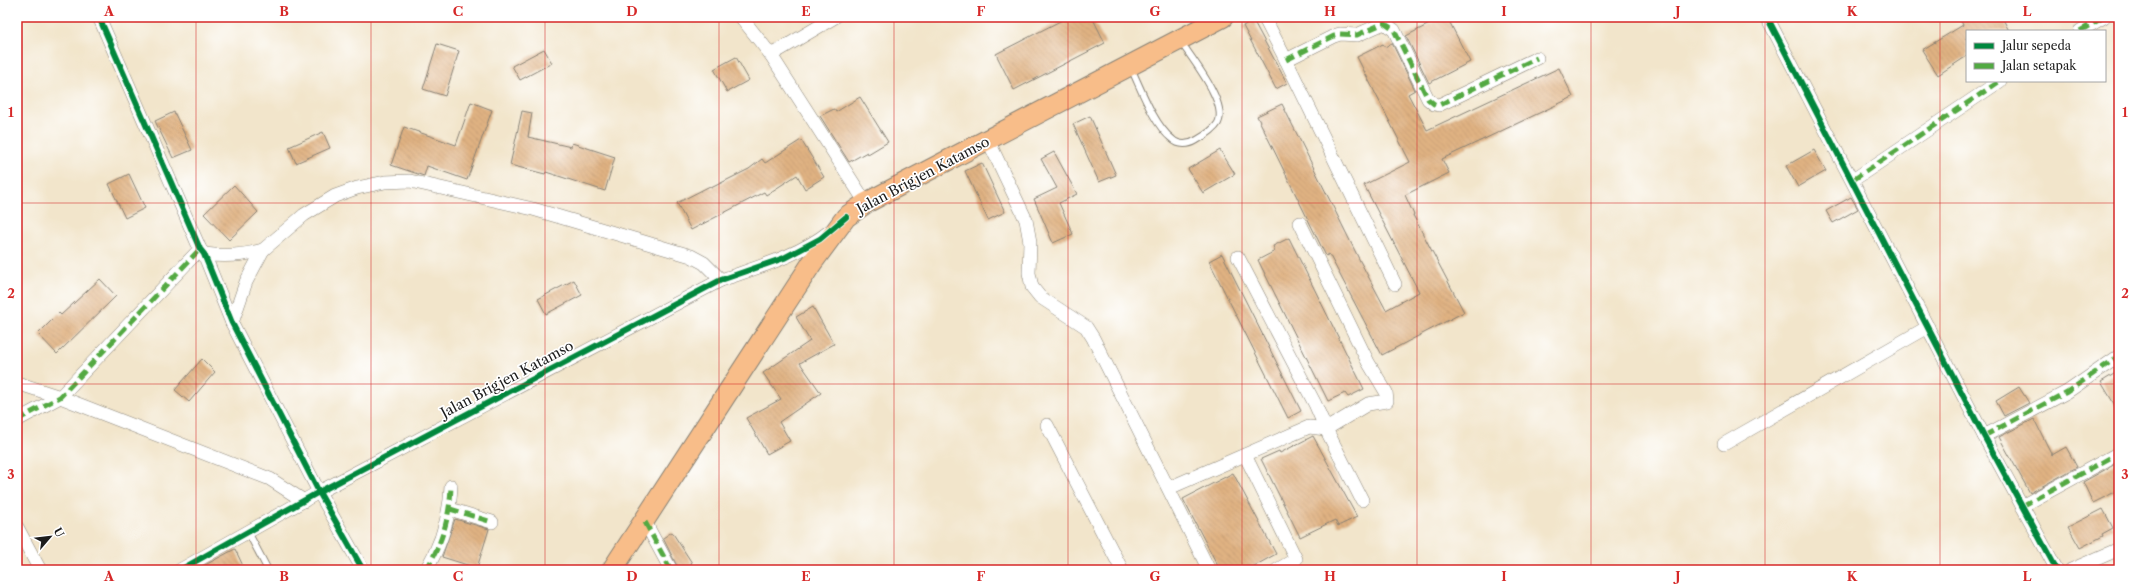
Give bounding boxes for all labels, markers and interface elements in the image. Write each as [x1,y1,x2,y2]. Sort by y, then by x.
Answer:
text: A [103,3,115,19]
text: B [279,3,289,19]
text: C [453,3,463,19]
text: D [626,3,638,19]
text: E [801,3,811,19]
text: F [977,3,986,19]
text: G [1149,3,1161,19]
text: H [1324,3,1336,19]
text: I [1501,3,1507,19]
text: J [1673,3,1681,19]
text: K [1847,3,1858,19]
text: L [2023,3,2032,19]
legend [1966,30,2106,82]
text: Jalur sepeda [2000,38,2072,53]
text: Jalan setapak [2000,58,2077,73]
text: 1 [8,104,14,120]
text: 1 [2122,104,2128,120]
street label: Jalan Brigjen Katamso [852,132,993,219]
text: 2 [7,285,15,301]
text: 2 [2121,285,2129,301]
street label: Jalan Brigjen Katamso [436,336,577,423]
text: 3 [7,466,15,482]
text: 3 [2121,466,2129,482]
north arrow [30,517,70,557]
text: U [51,525,67,540]
text: A [103,568,115,584]
text: B [279,568,289,584]
text: C [453,568,463,584]
text: D [626,568,638,584]
text: E [801,568,811,584]
text: F [977,568,986,584]
text: G [1149,568,1161,584]
text: H [1324,568,1336,584]
text: I [1501,568,1507,584]
text: J [1673,568,1681,584]
text: K [1847,568,1858,584]
text: L [2023,568,2032,584]

